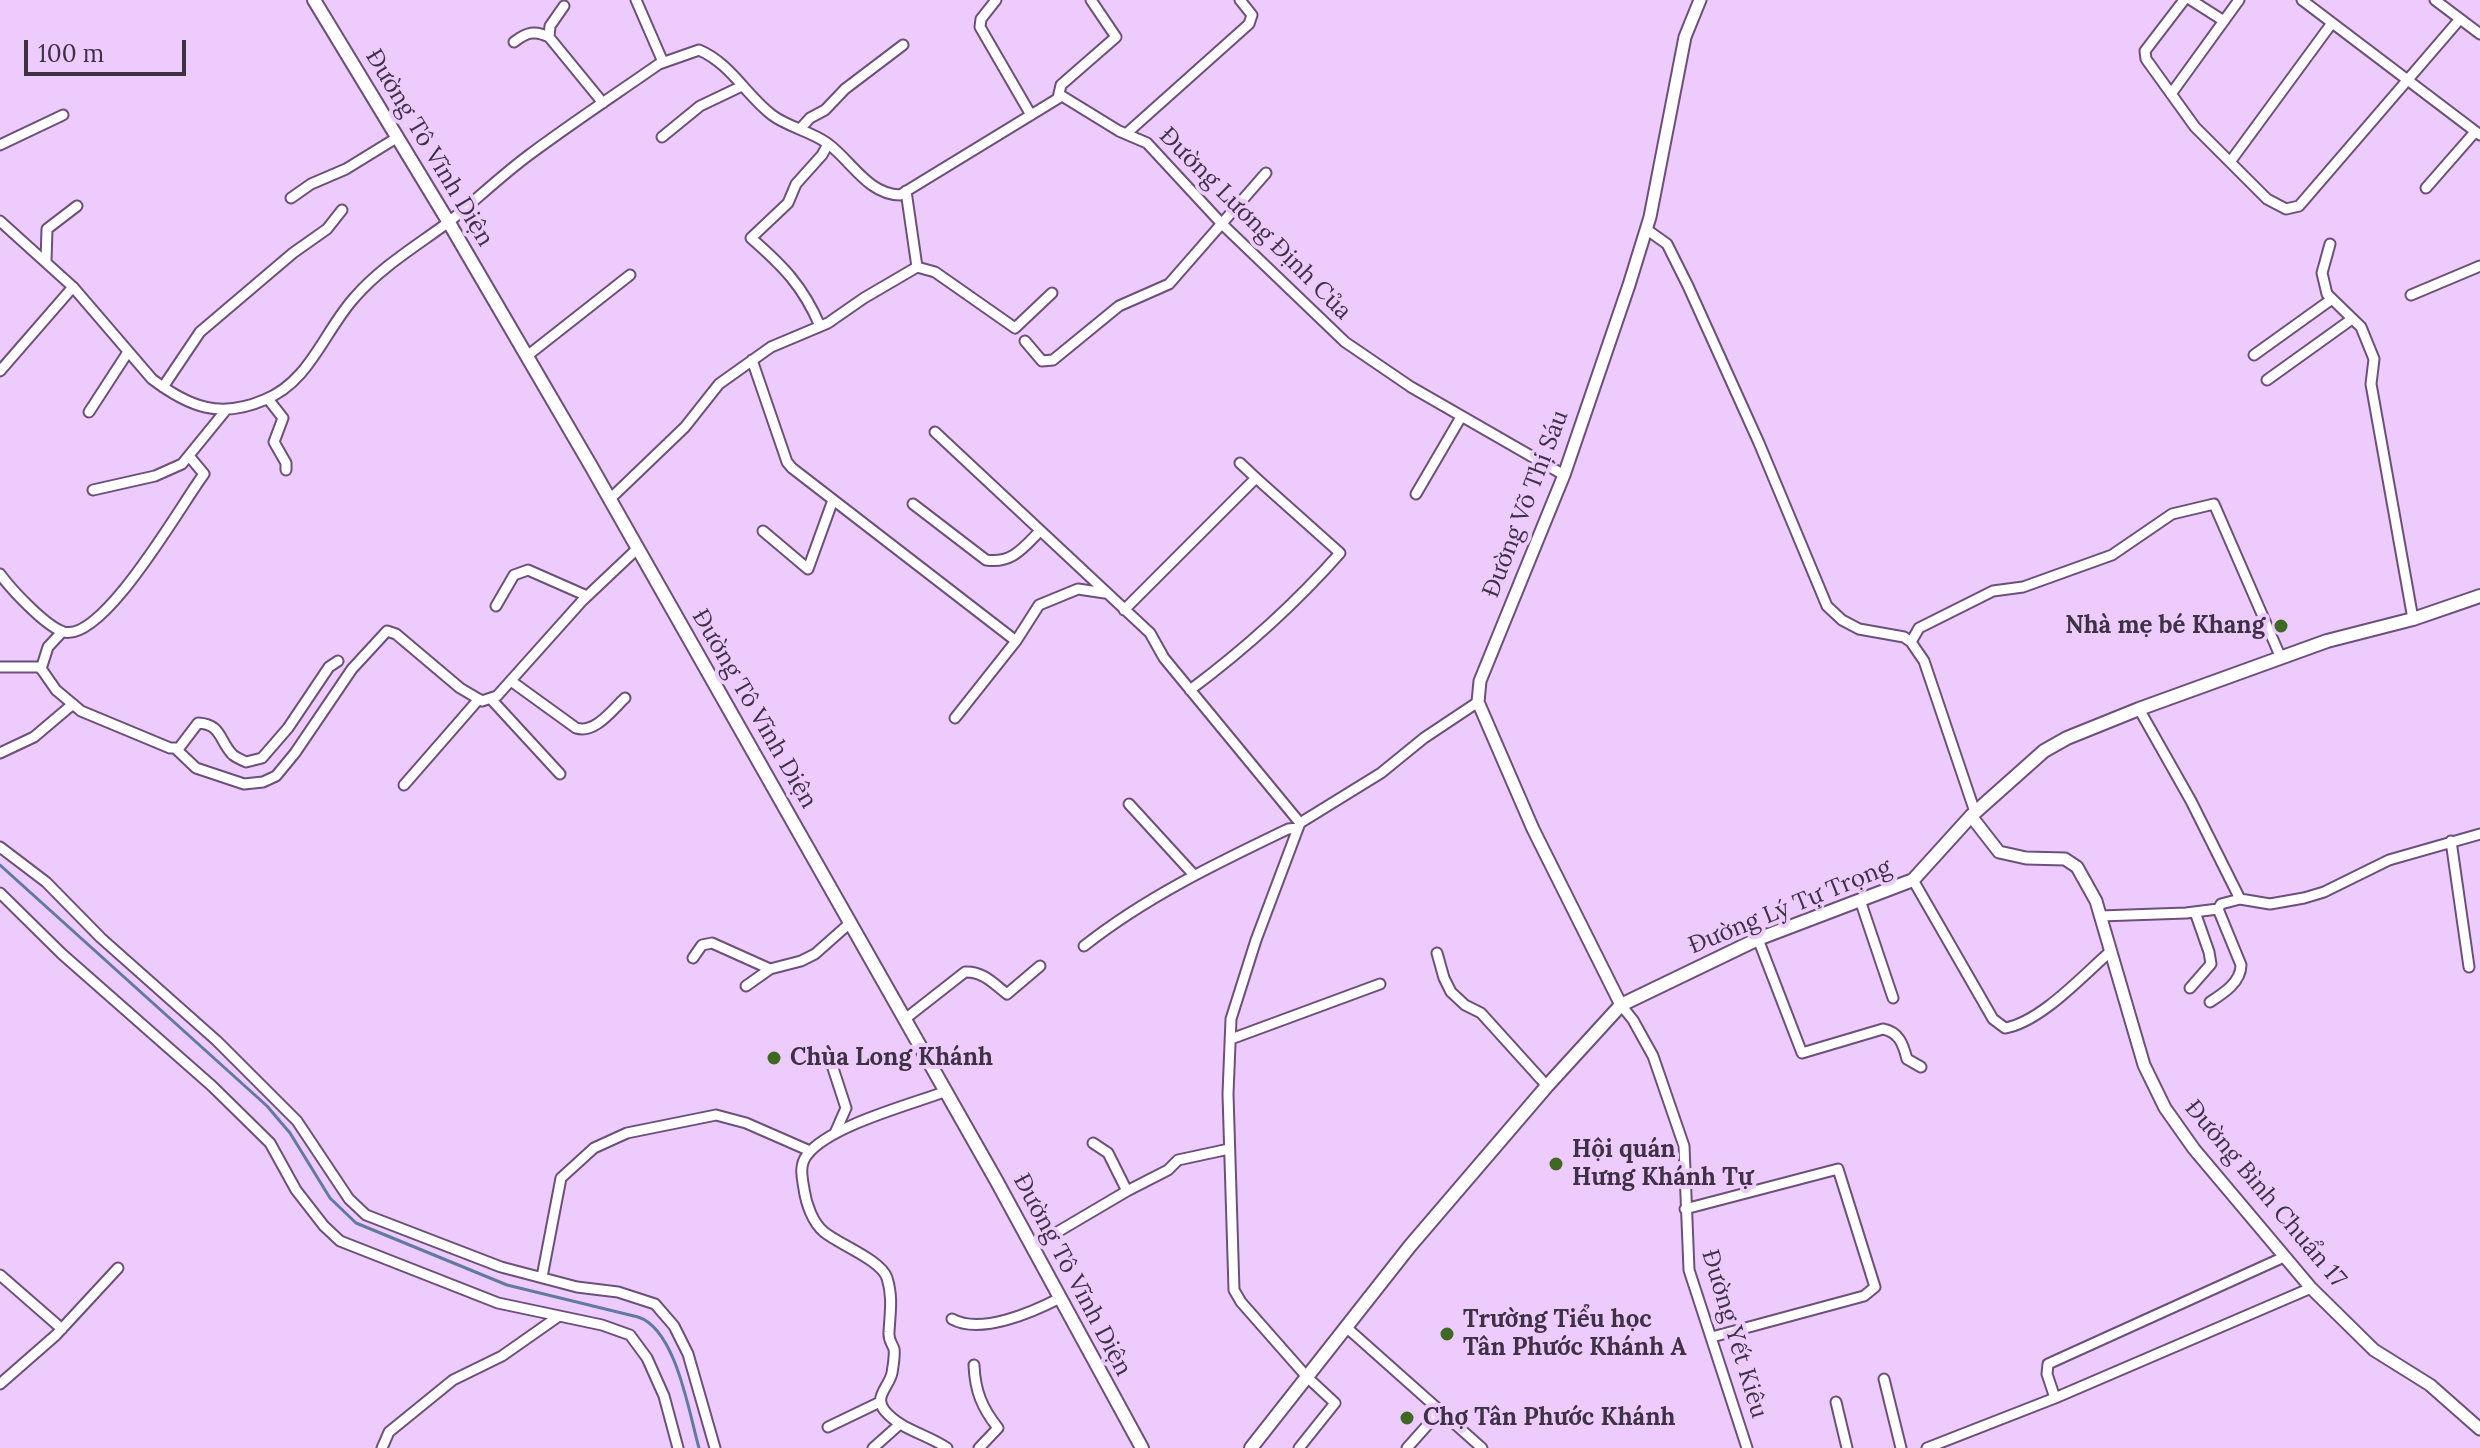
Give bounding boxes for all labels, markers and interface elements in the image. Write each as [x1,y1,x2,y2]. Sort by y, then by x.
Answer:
scale bar [28,24,190,74]
text: 100 m [38,38,104,69]
street label: Đường Tô Vĩnh Diện [359,44,499,252]
street label: Đường Lương Định Của [1153,122,1357,326]
street label: Đường Võ Thị Sáu [1477,406,1575,602]
street label: Đường Tô Vĩnh Diện [685,604,823,814]
place label: Nhà mẹ bé Khang [2065,612,2265,640]
marker: Nhà mẹ bé Khang [2272,617,2290,635]
street label: Đường Lý Tự Trọng [1684,853,1896,961]
place label: Chùa Long Khánh [790,1044,993,1072]
marker: Chùa Long Khánh [765,1049,783,1067]
street label: Đường Bình Chuẩn 17 [2178,1094,2352,1294]
place label: Hội quán Hưng Khánh Tự [1572,1136,1753,1192]
marker: Hội quán Hưng Khánh Tự [1547,1155,1565,1173]
street label: Đường Tô Vĩnh Diện [1007,1169,1137,1381]
street label: Đường Yết Kiêu [1695,1246,1773,1422]
place label: Trường Tiểu học Tân Phước Khánh A [1463,1306,1686,1362]
marker: Trường Tiểu học Tân Phước Khánh A [1438,1325,1456,1343]
place label: Chợ Tân Phước Khánh [1423,1404,1675,1432]
marker: Chợ Tân Phước Khánh [1398,1409,1416,1427]

